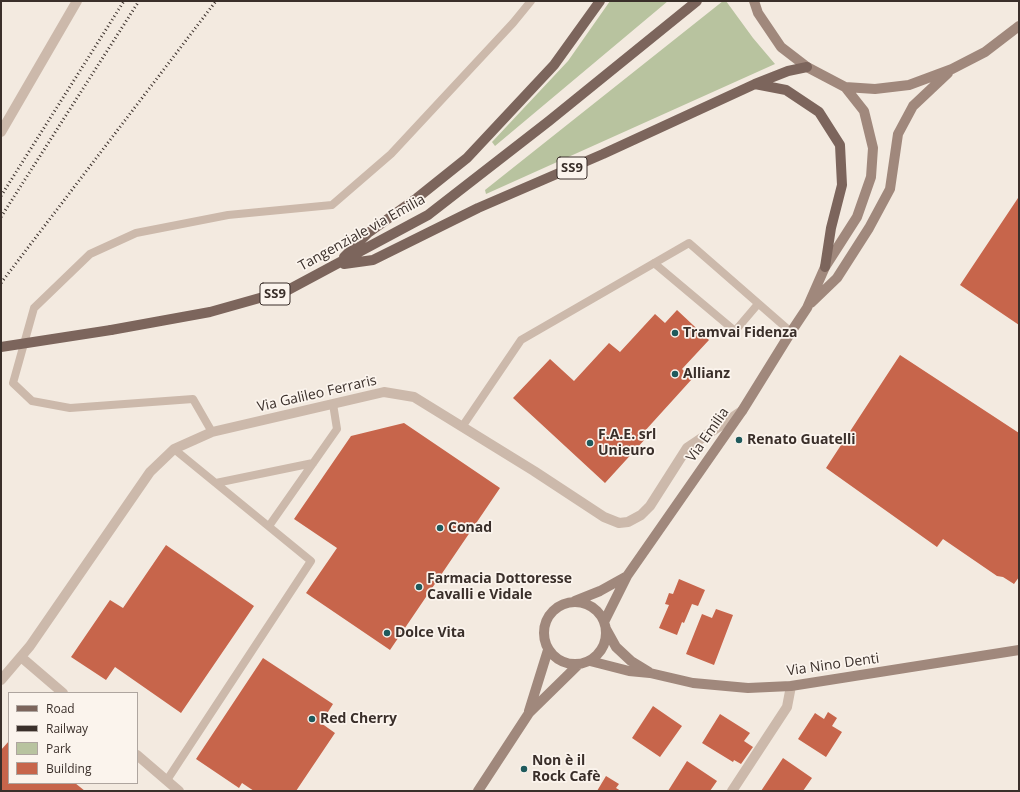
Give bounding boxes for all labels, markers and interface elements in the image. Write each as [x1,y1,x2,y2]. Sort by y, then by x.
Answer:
road number: SS9 [557,157,587,179]
street label: Tangenziale via Emilia [296,191,428,275]
road number: SS9 [260,283,290,305]
place label: Tramvai Fidenza [683,325,798,341]
marker: Tramvai Fidenza [670,328,680,338]
place label: Allianz [683,366,730,382]
marker: Allianz [670,369,680,379]
street label: Via Galileo Ferraris [256,372,378,416]
street label: Via Emilia [683,405,733,465]
place label: F.A.E. srl Unieuro [598,427,656,460]
place label: Renato Guatelli [747,432,856,448]
marker: Renato Guatelli [734,435,744,445]
marker: F.A.E. srl Unieuro [585,438,595,448]
place label: Conad [448,520,492,536]
marker: Conad [435,523,445,533]
place label: Farmacia Dottoresse Cavalli e Vidale [427,571,572,604]
marker: Farmacia Dottoresse Cavalli e Vidale [414,582,424,592]
place label: Dolce Vita [395,625,465,641]
marker: Dolce Vita [382,628,392,638]
street label: Via Nino Denti [786,650,880,680]
legend [8,692,138,784]
text: Road [46,700,75,717]
place label: Red Cherry [320,711,397,727]
marker: Red Cherry [307,714,317,724]
text: Railway [46,720,88,737]
text: Park [46,740,71,757]
place label: Non è il Rock Cafè [532,753,600,786]
text: Building [46,760,91,777]
marker: Non è il Rock Cafè [519,764,529,774]

